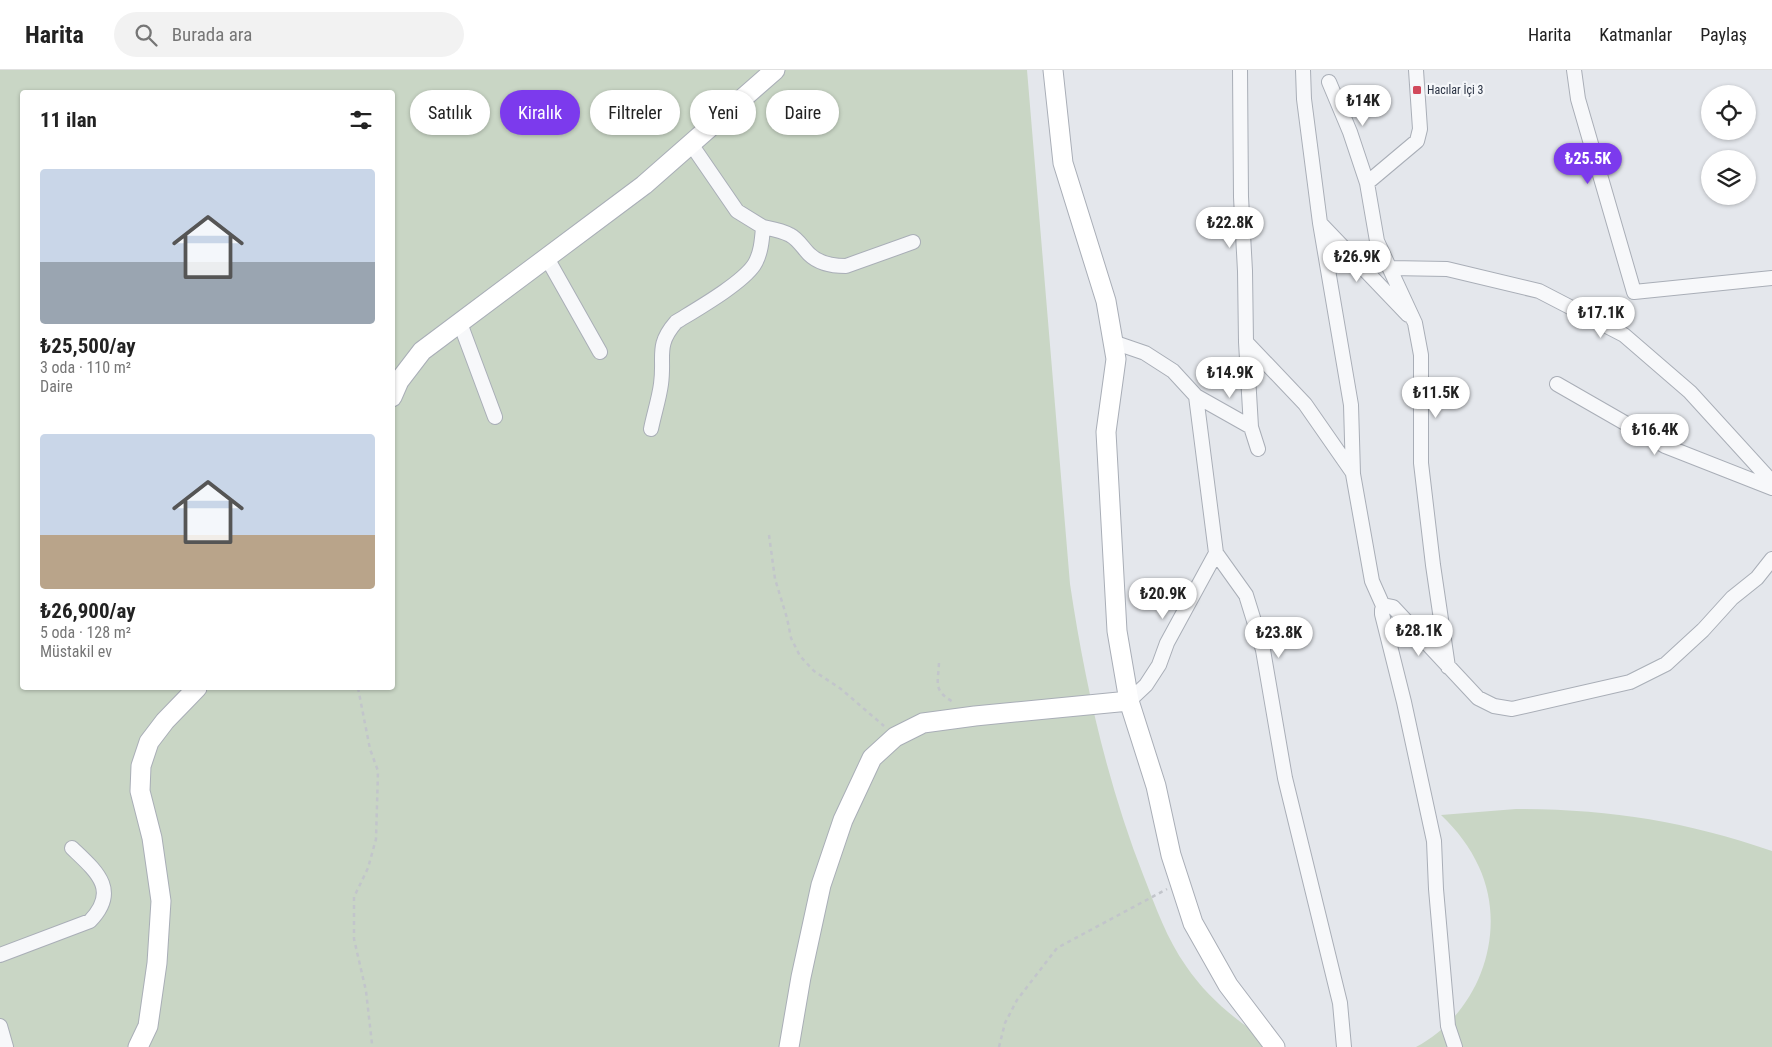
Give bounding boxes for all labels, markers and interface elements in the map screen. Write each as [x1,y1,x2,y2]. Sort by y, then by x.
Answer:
search box [114,12,464,57]
text: Harita [25,21,84,49]
icon: search [132,21,160,49]
text: Burada ara [172,23,252,46]
text: Harita [1528,24,1571,45]
text: Katmanlar [1599,24,1672,45]
text: Paylaş [1700,24,1747,45]
place label: Hacılar İçi 3 [1427,82,1484,97]
marker: Hacılar İçi 3 [1411,84,1423,96]
pin: ₺14K [1333,85,1393,127]
map controls [1701,85,1756,205]
button: locate [1701,85,1756,140]
chip: Satılık [410,90,490,135]
chip: Kiralık [500,90,580,135]
chip: Filtreler [590,90,680,135]
chip: Yeni [690,90,756,135]
chip: Daire [766,90,839,135]
text: ₺14K [1346,91,1380,110]
icon: filters [347,106,375,134]
text: 11 ilan [40,108,97,132]
pin: ₺25.5K [1547,142,1629,185]
text: ₺25.5K [1565,149,1611,168]
button: layers [1701,150,1756,205]
icon: home [163,202,253,292]
pin: ₺22.8K [1189,206,1271,249]
text: ₺22.8K [1207,213,1253,232]
pin: ₺26.9K [1316,240,1398,283]
text: ₺26.9K [1334,247,1380,266]
pin: ₺17.1K [1560,296,1642,339]
text: ₺17.1K [1578,303,1624,322]
text: ₺25,500/ay [40,334,136,358]
pin: ₺14.9K [1189,356,1271,399]
text: 3 oda · 110 m² [40,358,131,377]
text: ₺14.9K [1207,363,1253,382]
pin: ₺11.5K [1395,376,1477,419]
text: Daire [40,377,73,396]
text: ₺11.5K [1413,383,1459,402]
pin: ₺16.4K [1614,414,1696,456]
text: ₺16.4K [1632,420,1678,439]
icon: home [163,467,253,557]
pin: ₺20.9K [1122,578,1204,620]
text: ₺20.9K [1140,584,1186,603]
text: ₺26,900/ay [40,599,136,623]
pin: ₺28.1K [1378,614,1460,657]
pin: ₺23.8K [1238,616,1320,659]
text: ₺28.1K [1396,621,1442,640]
text: 5 oda · 128 m² [40,623,131,642]
text: ₺23.8K [1256,623,1302,642]
text: Müstakil ev [40,642,112,661]

